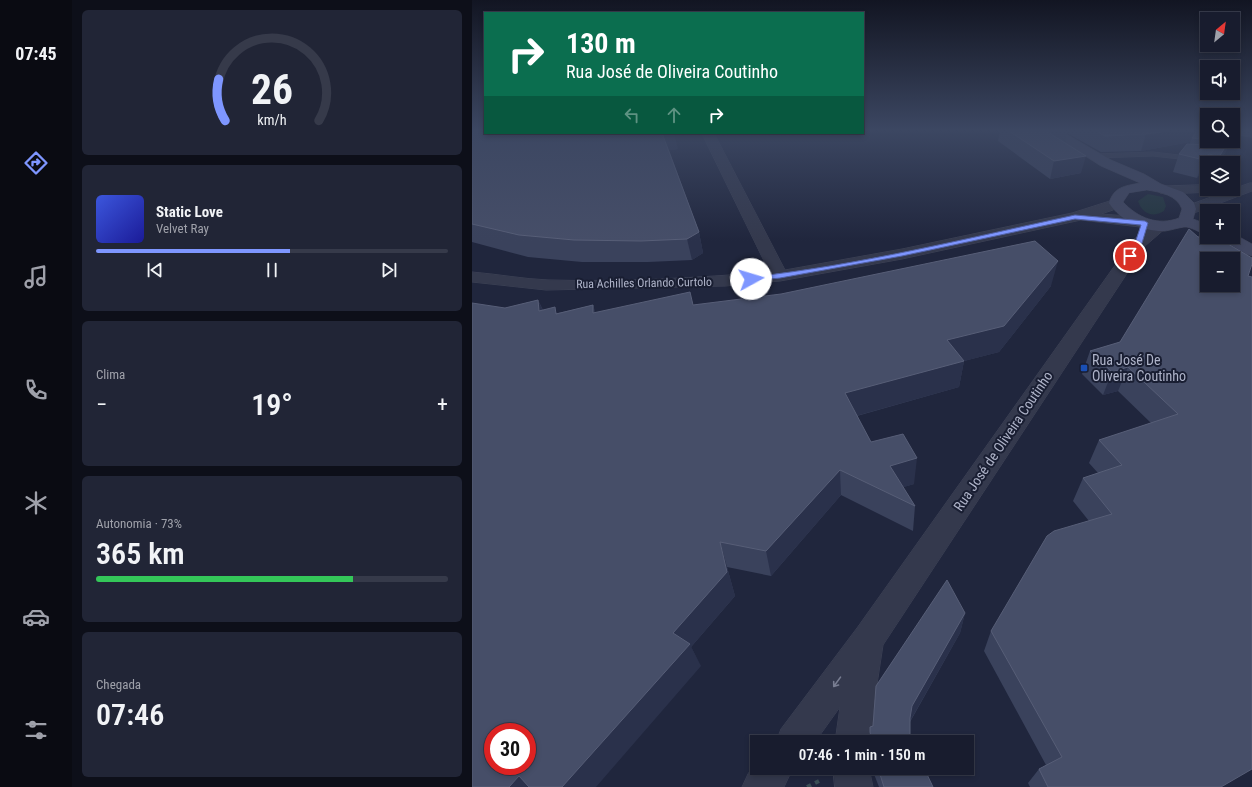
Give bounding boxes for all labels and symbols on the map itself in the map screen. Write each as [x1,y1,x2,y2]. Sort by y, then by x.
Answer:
north arrow [1200,12,1240,52]
pin [1113,239,1147,273]
position arrow [730,258,772,300]
street label: Rua Achilles Orlando Curtolo [576,275,712,291]
place label: Rua José De Oliveira Coutinho [1092,352,1186,384]
marker: Rua José De Oliveira Coutinho [1079,363,1089,373]
street label: Rua José de Oliveira Coutinho [950,368,1056,514]
one-way arrow [833,676,841,687]
speed limit sign: 30 [484,723,536,775]

